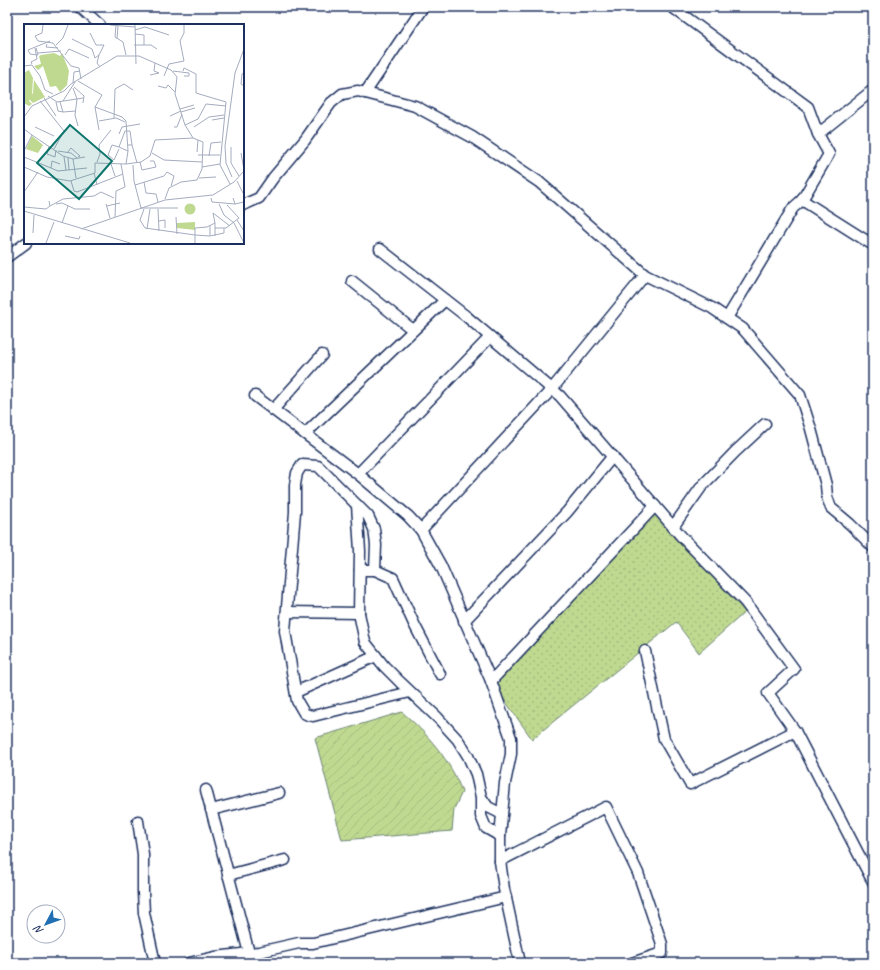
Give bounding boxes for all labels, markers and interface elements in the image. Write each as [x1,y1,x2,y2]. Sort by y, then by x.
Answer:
inset map [24,24,244,244]
north arrow [26,904,66,944]
text: N [30,922,46,938]

